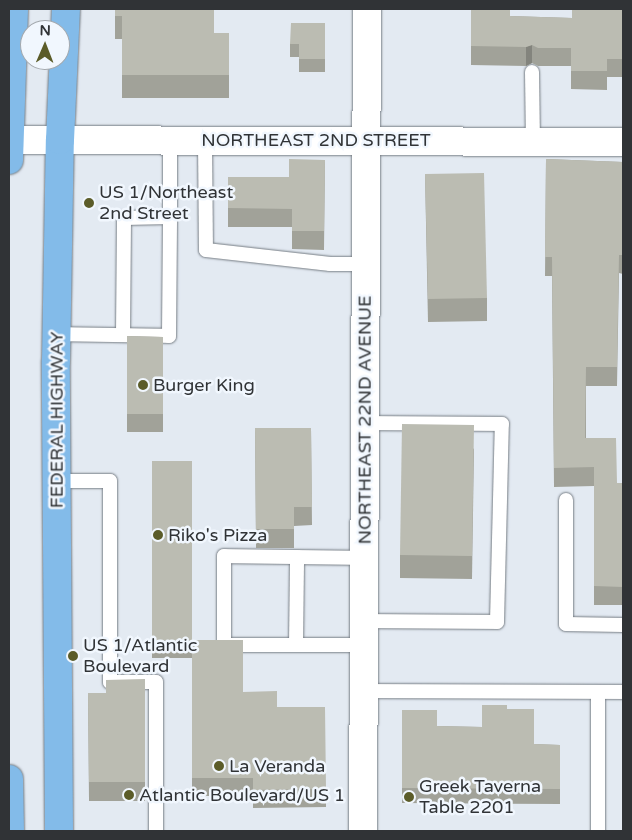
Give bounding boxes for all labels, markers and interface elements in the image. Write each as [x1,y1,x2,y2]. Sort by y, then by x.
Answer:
north arrow [20,20,70,70]
text: N [39,22,51,39]
street label: NORTHEAST 2ND STREET [201,129,431,151]
place label: US 1/Northeast 2nd Street [99,182,233,224]
marker: US 1/Northeast 2nd Street [83,197,95,209]
street label: NORTHEAST 22ND AVENUE [354,296,376,544]
street label: FEDERAL HIGHWAY [46,332,68,508]
place label: Burger King [153,374,255,396]
marker: Burger King [137,379,149,391]
place label: Riko's Pizza [168,524,267,546]
marker: Riko's Pizza [152,529,164,541]
place label: US 1/Atlantic Boulevard [83,635,197,678]
marker: US 1/Atlantic Boulevard [67,650,79,662]
place label: La Veranda [229,755,325,777]
marker: La Veranda [213,760,225,772]
place label: Greek Taverna Table 2201 [419,776,541,819]
place label: Atlantic Boulevard/US 1 [139,784,345,806]
marker: Atlantic Boulevard/US 1 [123,789,135,801]
marker: Greek Taverna Table 2201 [403,791,415,803]

